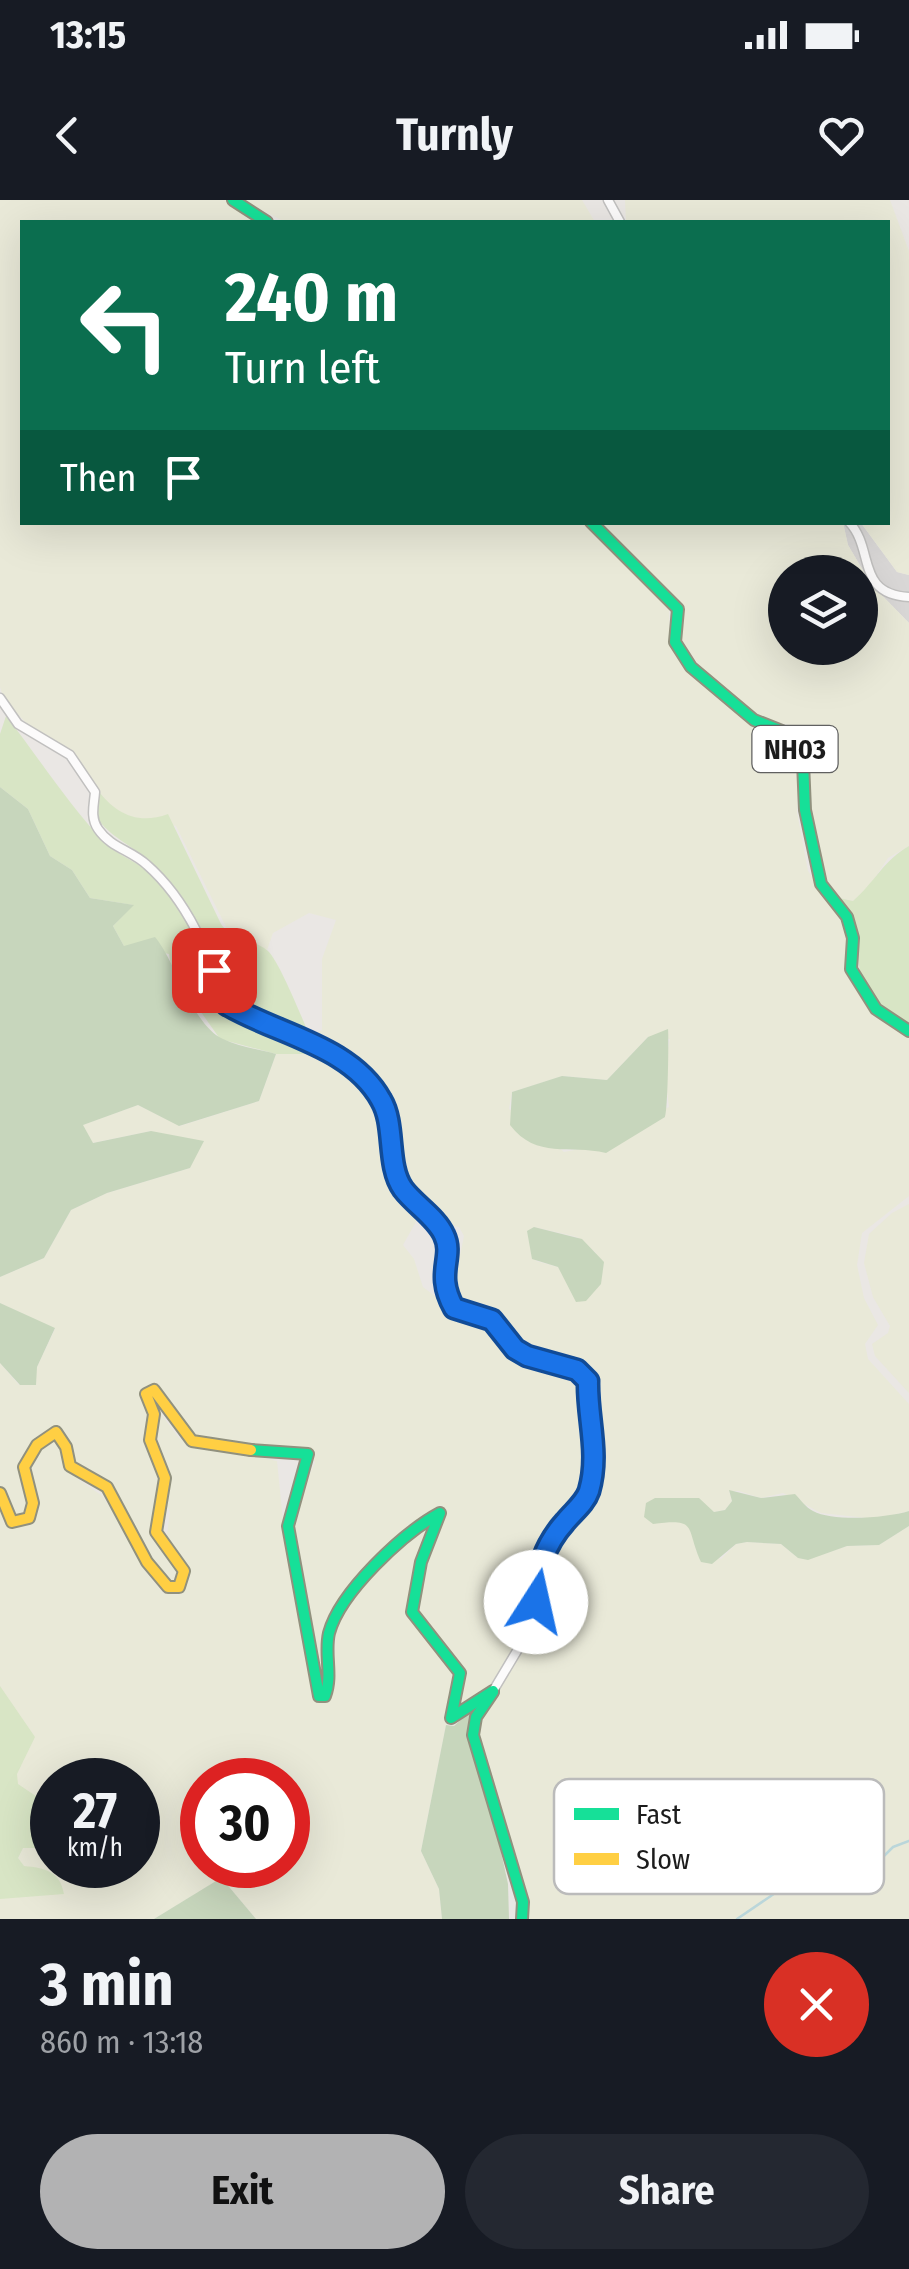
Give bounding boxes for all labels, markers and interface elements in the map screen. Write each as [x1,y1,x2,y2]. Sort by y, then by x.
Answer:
text: 13:15 [50,12,126,58]
icon: back [40,108,95,163]
text: Turnly [396,108,513,162]
icon: heart [814,108,869,163]
text: 240 m [225,256,398,340]
icon: left [60,260,190,390]
text: Turn left [225,341,380,395]
icon: arrive [156,450,211,505]
text: Then [60,455,136,501]
map controls [768,555,878,665]
button: layers [768,555,878,665]
road number: NH03 [752,726,838,772]
pin [172,928,257,1013]
icon: arrive [187,943,242,998]
position arrow [484,1550,588,1654]
speed limit sign: 30 [180,1758,310,1888]
legend [554,1779,884,1894]
text: 27 [73,1781,117,1841]
text: Fast [636,1798,682,1831]
text: km/h [67,1833,123,1863]
text: Slow [636,1843,690,1876]
text: 3 min [40,1949,174,2021]
button: close [764,1952,869,2057]
text: 860 m · 13:18 [40,2023,203,2061]
button: Exit [40,2134,445,2249]
button: Share [465,2134,869,2249]

